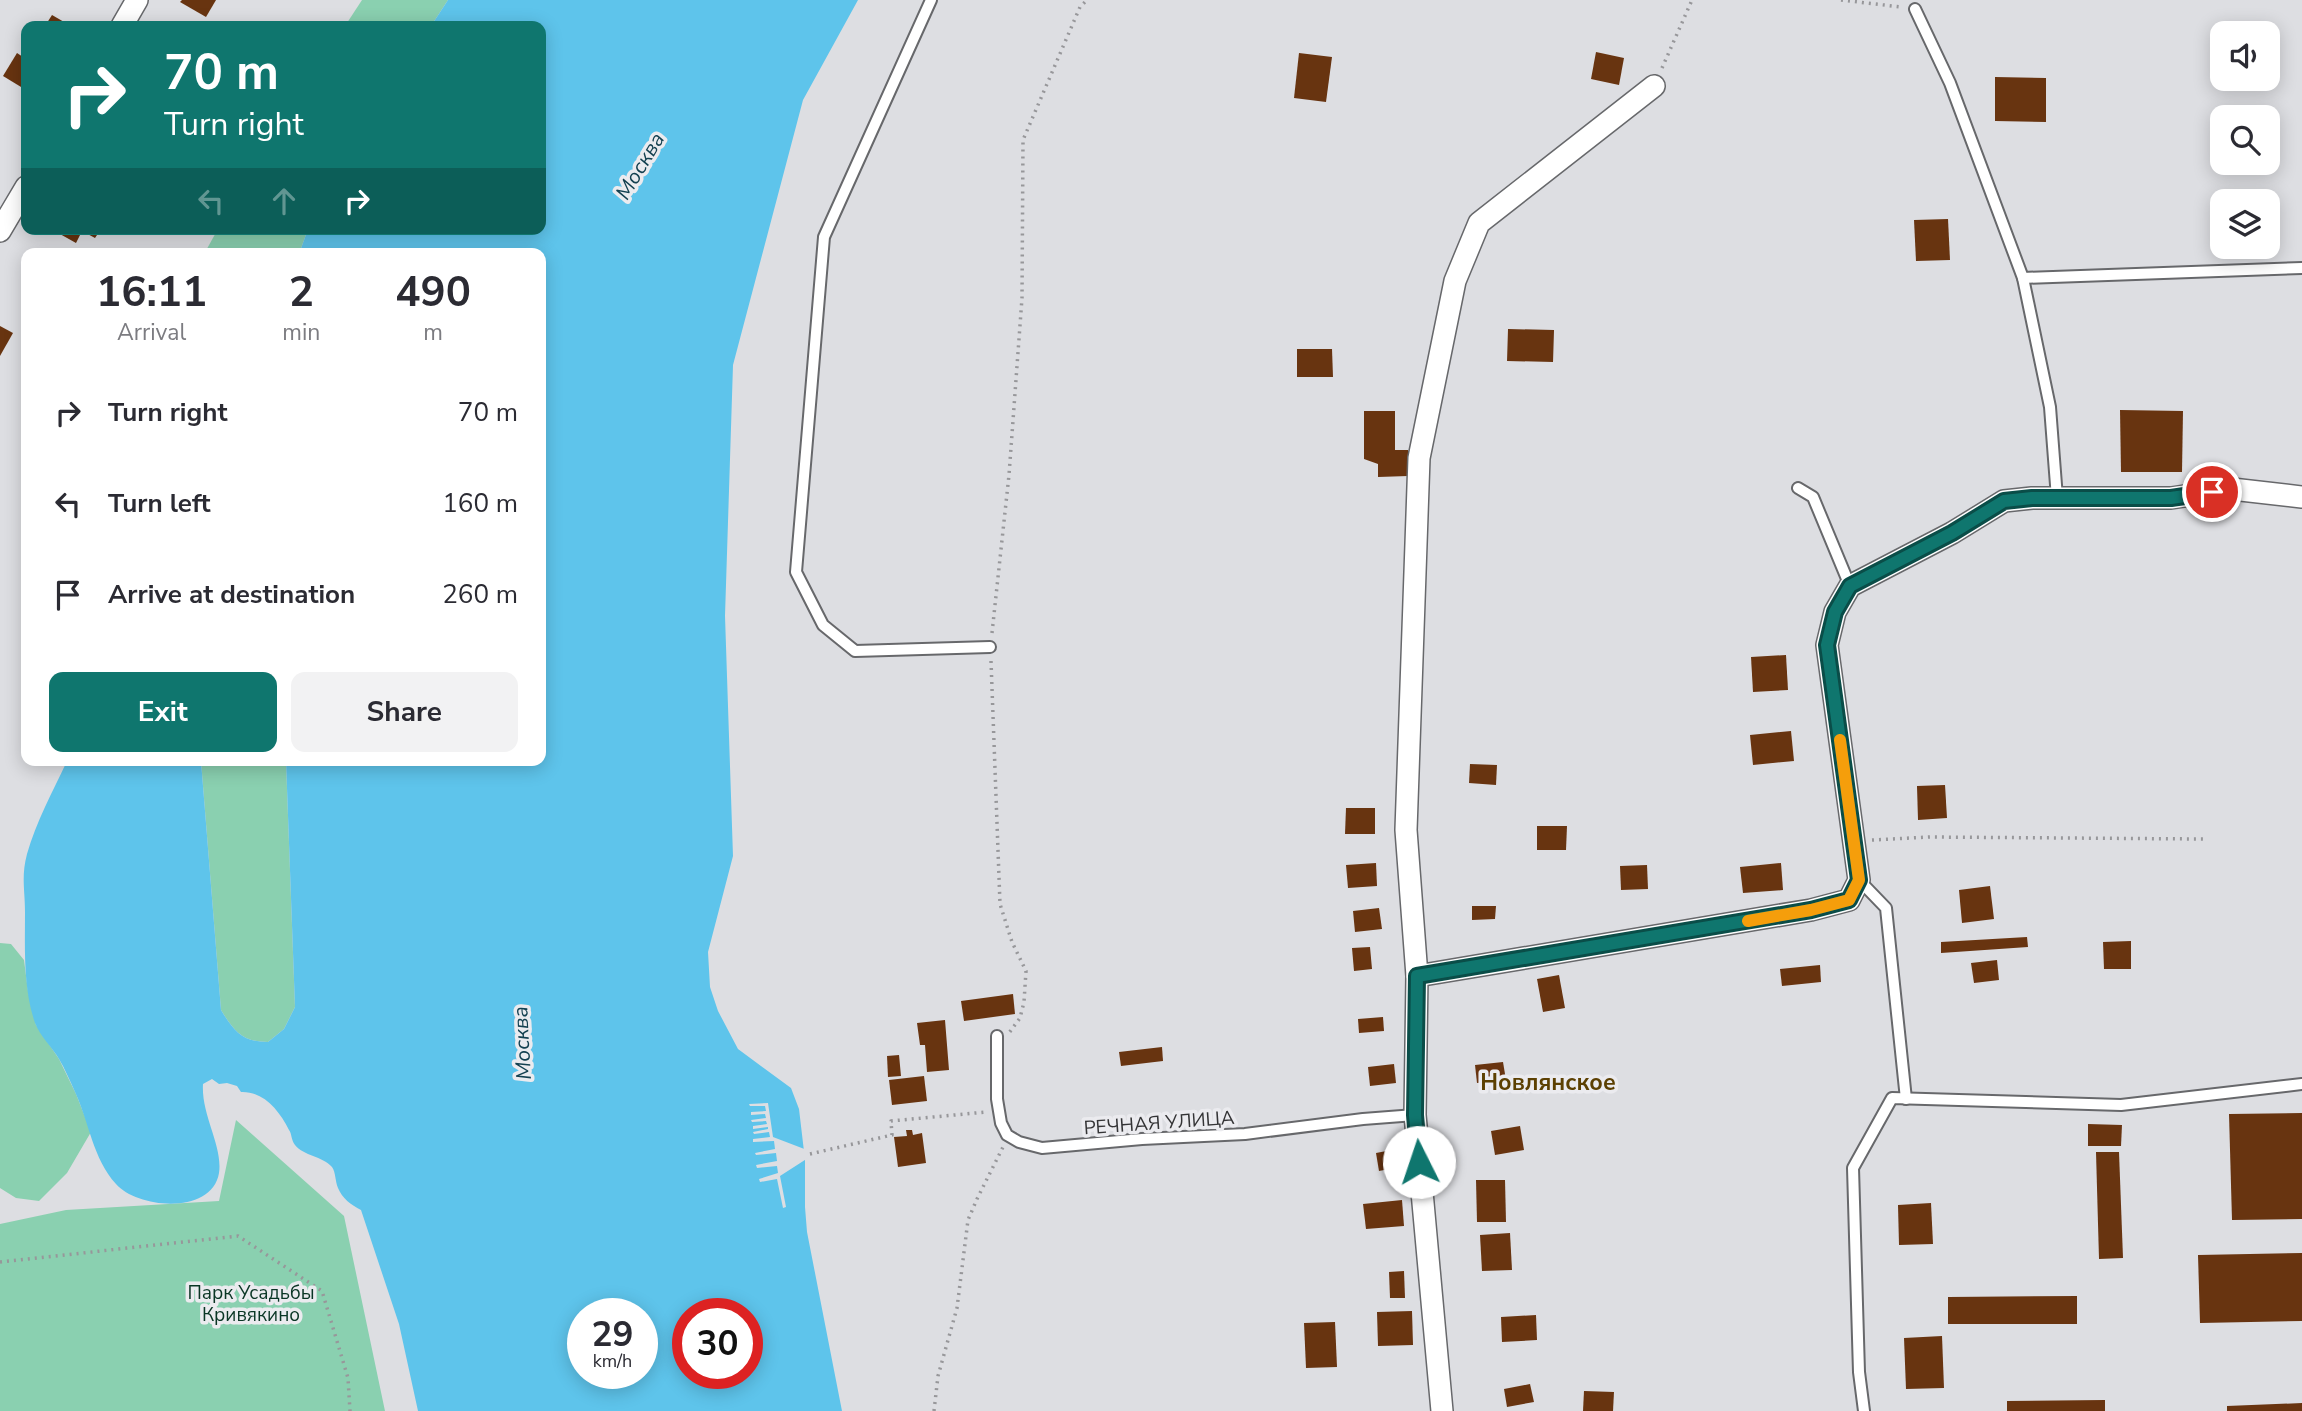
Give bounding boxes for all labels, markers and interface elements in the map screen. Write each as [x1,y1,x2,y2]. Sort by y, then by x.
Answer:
map controls [2210,21,2280,259]
button: sound [2210,21,2280,91]
text: 70 m [164,39,279,106]
icon: right [49,49,140,140]
text: Turn right [164,103,304,146]
button: search [2210,105,2280,175]
water label: Москва [609,127,671,205]
icon: left [192,182,230,220]
icon: ahead [265,182,303,220]
icon: right [338,182,376,220]
button: layers [2210,189,2280,259]
text: 16:11 [96,264,207,321]
text: 2 [289,264,314,321]
text: 490 [395,264,471,321]
text: Arrival [117,317,186,348]
text: min [282,317,320,348]
text: m [423,317,443,348]
icon: right [49,394,87,432]
text: Turn right [108,395,227,430]
text: 70 m [458,395,518,430]
pin [2182,462,2242,522]
icon: arrive [2193,473,2231,511]
icon: left [49,485,87,523]
text: Turn left [108,486,211,521]
text: 160 m [442,486,518,521]
icon: arrive [49,576,87,614]
text: Arrive at destination [108,577,355,612]
text: 260 m [442,577,518,612]
button: Exit [49,672,277,752]
button: Share [291,672,518,752]
water label: Москва [506,1005,538,1081]
district label: Новлянское [1480,1067,1616,1098]
street label: РЕЧНАЯ УЛИЦА [1083,1105,1235,1141]
position arrow [1382,1125,1456,1199]
park label: Парк Усадьбы Кривякино [187,1280,315,1328]
speed limit sign: 30 [672,1298,763,1389]
text: 29 [591,1311,634,1358]
text: km/h [593,1349,632,1373]

